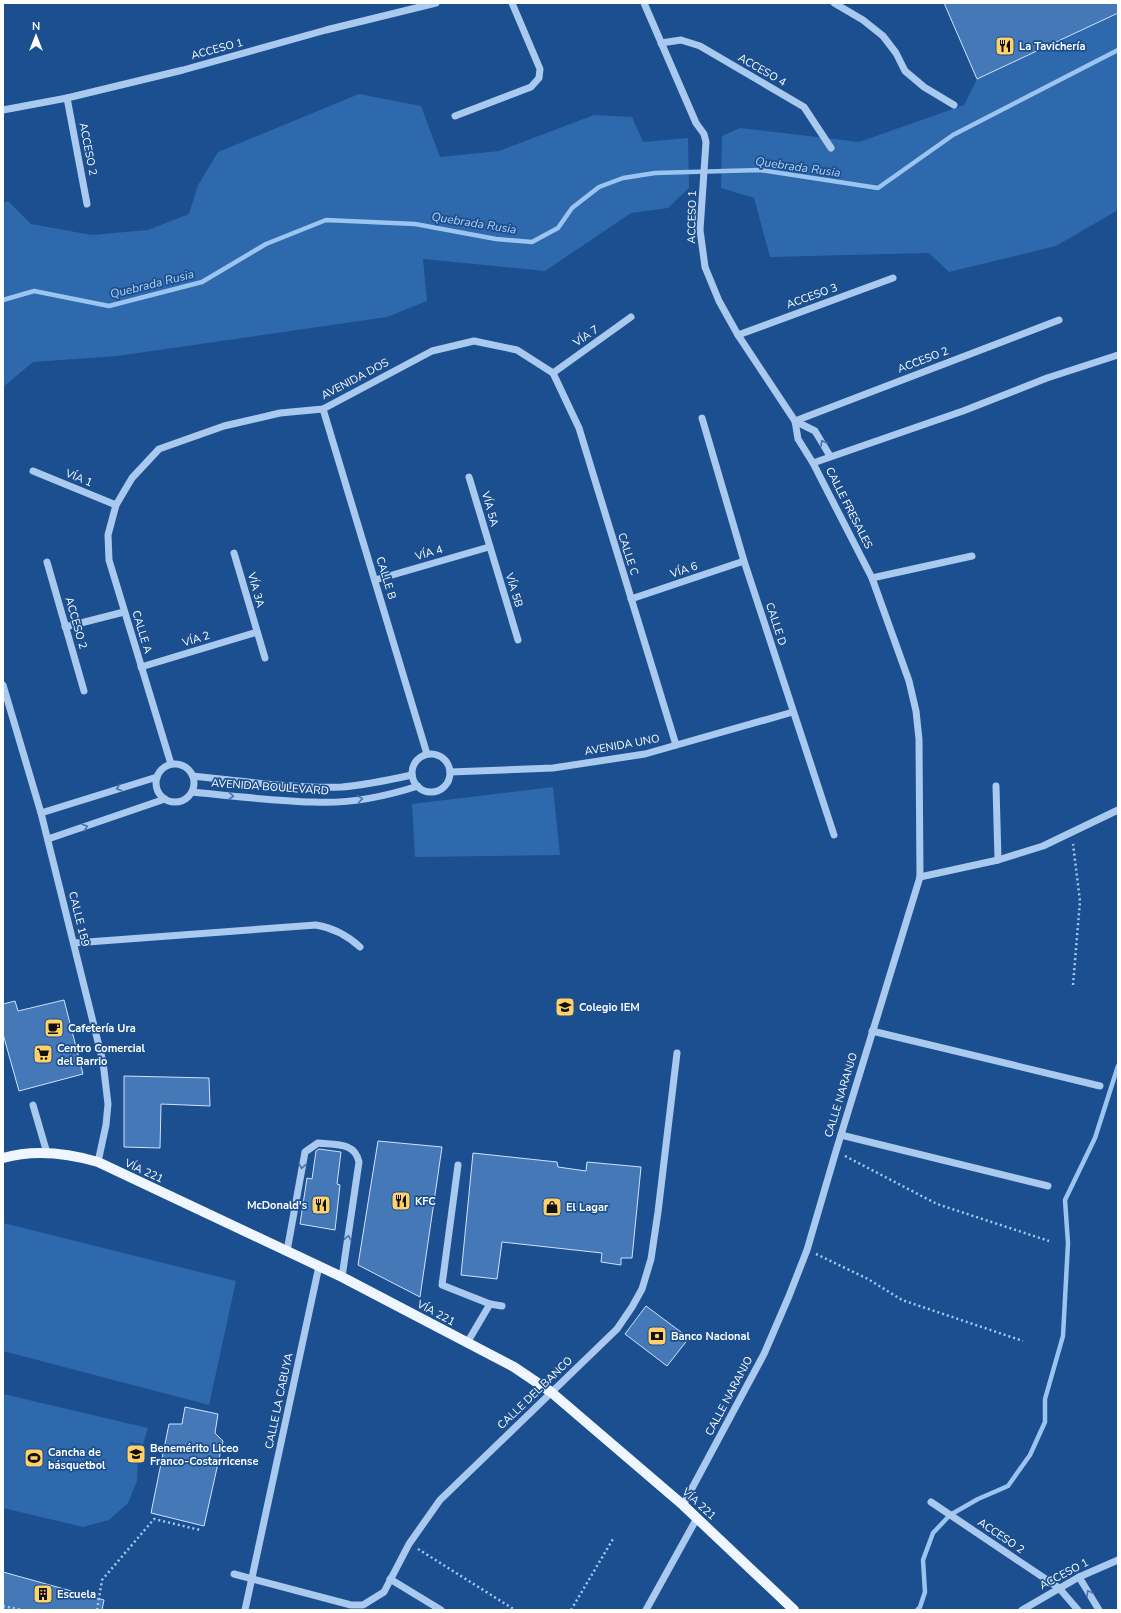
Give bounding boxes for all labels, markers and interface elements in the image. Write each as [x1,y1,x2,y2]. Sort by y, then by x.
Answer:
north arrow [16,16,56,56]
text: N [32,19,40,34]
street label: ACCESO 1 [189,35,245,63]
restaurant icon: La Tavichería [994,35,1016,57]
place label: La Tavichería [1019,39,1085,54]
street label: ACCESO 4 [735,50,789,90]
street label: ACCESO 2 [76,121,100,177]
water label: Quebrada Rusia [754,153,842,181]
street label: ACCESO 1 [684,190,700,244]
water label: Quebrada Rusia [430,208,518,238]
water label: Quebrada Rusia [108,266,196,302]
street label: ACCESO 3 [784,280,840,312]
street label: VÍA 7 [569,321,602,351]
street label: ACCESO 2 [895,343,951,377]
street label: AVENIDA DOS [319,355,392,403]
one-way arrow [820,440,827,447]
street label: VÍA 1 [62,465,95,490]
street label: CALLE FRESALES [822,465,876,552]
street label: VÍA 5A [478,488,503,528]
street label: CALLE C [614,531,642,577]
street label: VÍA 4 [412,541,445,564]
street label: CALLE B [372,555,400,601]
street label: VÍA 6 [667,557,700,582]
street label: VÍA 3A [244,569,269,609]
street label: VÍA 5B [501,570,527,609]
street label: ACCESO 2 [61,595,91,651]
street label: CALLE D [762,600,790,648]
street label: CALLE A [128,609,156,655]
street label: VÍA 2 [179,627,212,651]
street label: AVENIDA UNO [583,731,661,759]
street label: AVENIDA BOULEVARD [211,775,329,799]
one-way arrow [116,783,123,792]
one-way arrow [228,791,234,800]
one-way arrow [357,795,363,804]
one-way arrow [81,823,88,831]
street label: CALLE 159 [65,890,93,948]
school or university icon: Colegio IEM [554,996,576,1018]
place label: Colegio IEM [579,1000,640,1015]
cafe icon: Cafetería Ura [43,1017,65,1039]
place label: Cafetería Ura [68,1021,136,1036]
place label: Centro Comercial del Barrio [57,1041,146,1069]
supermarket icon: Centro Comercial del Barrio [32,1043,54,1065]
street label: CALLE NARANJO [821,1051,861,1139]
street label: VÍA 221 [121,1154,166,1186]
one-way arrow [298,1163,307,1169]
restaurant icon: KFC [390,1190,412,1212]
restaurant icon: McDonald's [310,1194,332,1216]
place label: KFC [415,1194,436,1209]
shop icon: El Lagar [541,1196,563,1218]
place label: McDonald's [247,1198,307,1213]
place label: El Lagar [566,1200,609,1215]
one-way arrow [343,1235,351,1241]
street label: VÍA 221 [413,1295,458,1329]
bank icon: Banco Nacional [646,1325,668,1347]
place label: Banco Nacional [671,1329,750,1344]
street label: CALLE LA CABUYA [262,1352,296,1450]
street label: CALLE DEL BANCO [494,1353,576,1433]
street label: CALLE NARANJO [702,1354,756,1438]
place label: Benemérito Liceo Franco-Costarricense [150,1441,258,1469]
school or university icon: Benemérito Liceo Franco-Costarricense [125,1443,147,1465]
place label: Cancha de básquetbol [48,1445,106,1473]
sports icon: Cancha de básquetbol [23,1447,45,1469]
street label: VÍA 221 [678,1483,720,1523]
street label: ACCESO 2 [975,1515,1027,1557]
street label: ACCESO 1 [1037,1555,1091,1593]
building icon: Escuela [32,1583,54,1605]
place label: Escuela [57,1587,96,1602]
one-way arrow [1087,1590,1094,1597]

